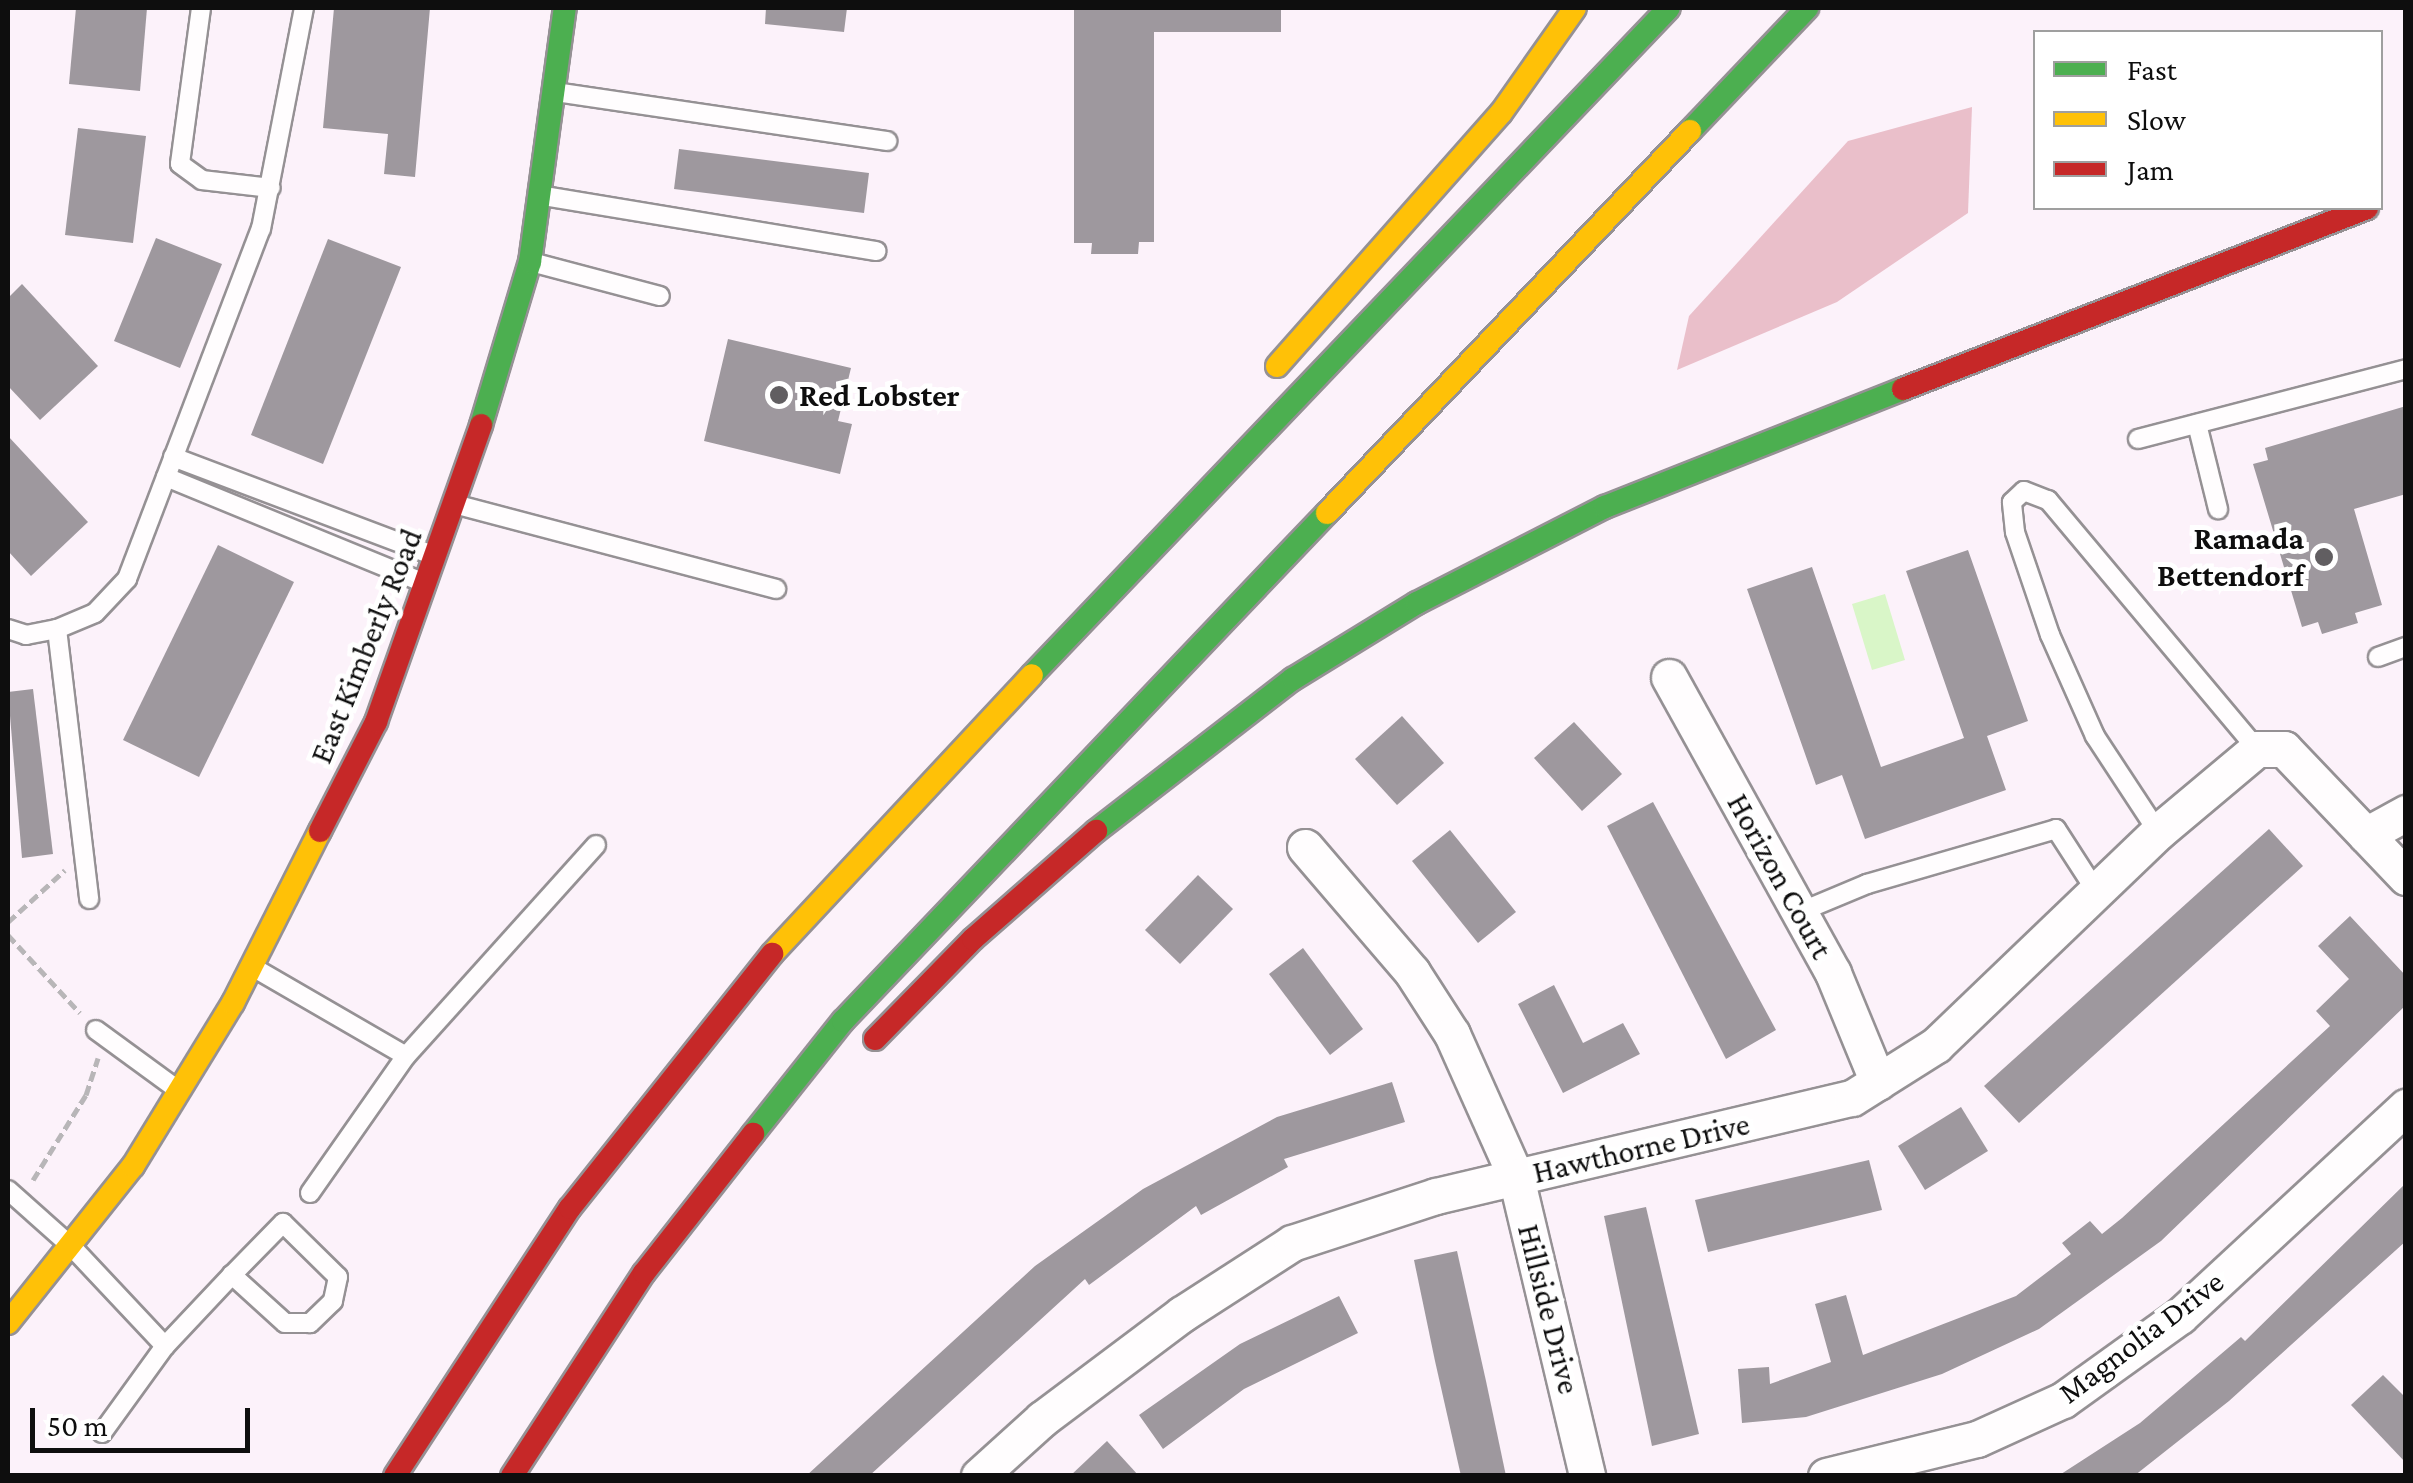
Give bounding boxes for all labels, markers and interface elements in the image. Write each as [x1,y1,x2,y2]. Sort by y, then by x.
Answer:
legend [2033,30,2383,210]
text: Fast [2127,53,2177,86]
text: Slow [2127,103,2186,136]
text: Jam [2127,153,2174,186]
place label: Red Lobster [799,376,960,414]
marker: Red Lobster [768,384,790,406]
place label: Ramada Bettendorf [2157,520,2304,595]
street label: East Kimberly Road [301,523,431,769]
marker: Ramada Bettendorf [2313,546,2335,568]
street label: Horizon Court [1719,787,1841,965]
street label: Hawthorne Drive [1529,1104,1753,1192]
street label: Hillside Drive [1509,1220,1589,1398]
street label: Magnolia Drive [2051,1262,2231,1412]
scale bar [35,1388,255,1450]
text: 50 m [47,1409,108,1442]

